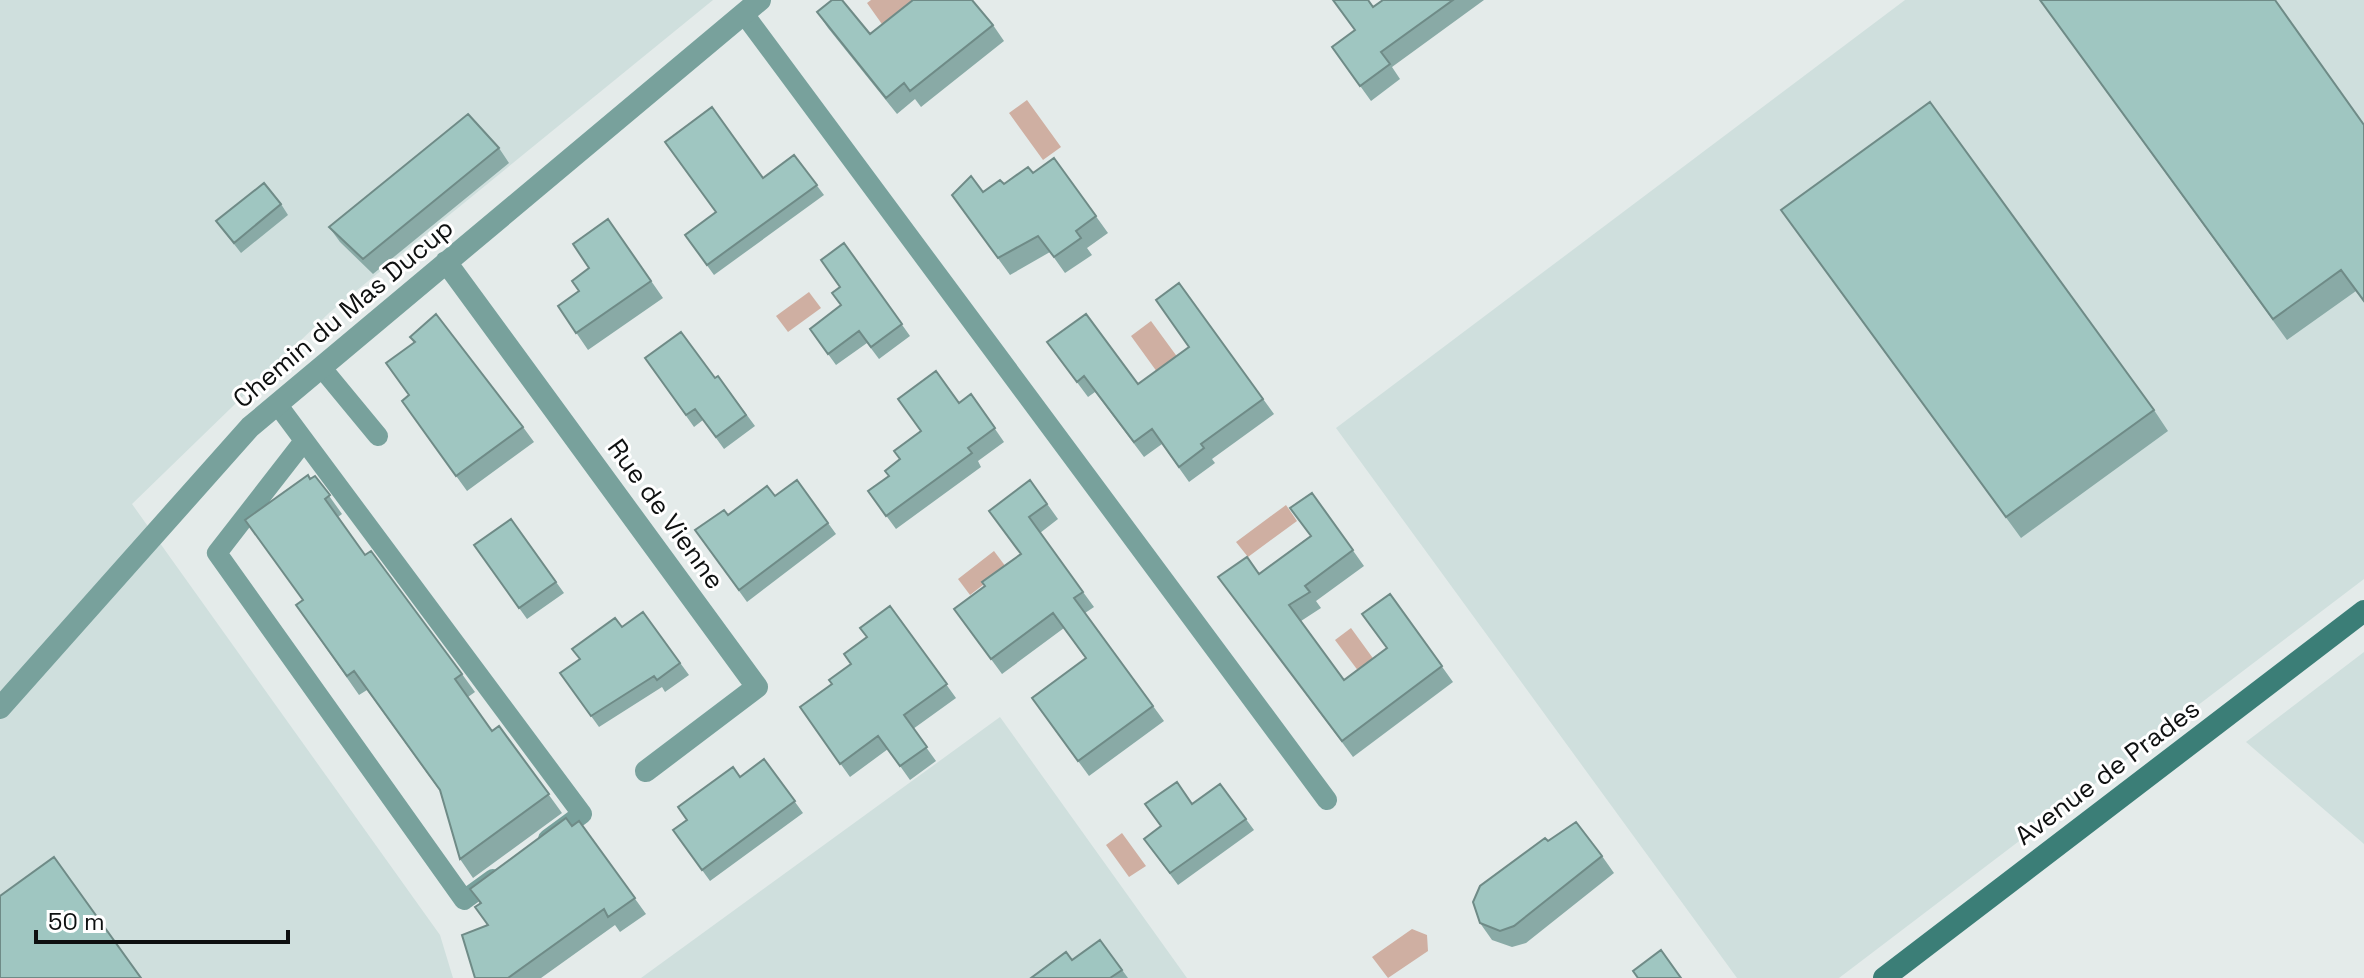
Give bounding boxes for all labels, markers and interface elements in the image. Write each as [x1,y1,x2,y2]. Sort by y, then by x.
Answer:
street label: Chemin du Mas Ducup [226,211,460,415]
street label: Rue de Vienne [600,432,732,596]
street label: Avenue de Prades [2008,691,2206,853]
scale bar [36,894,288,944]
text: 50 m [48,906,105,937]

